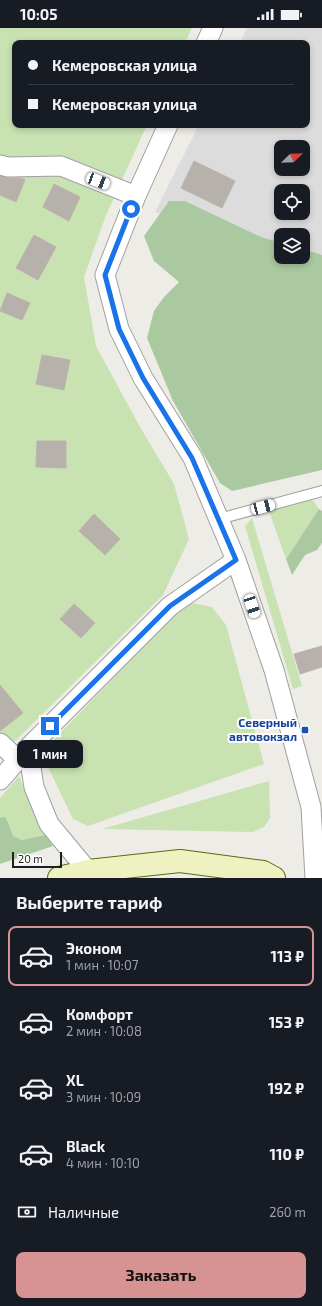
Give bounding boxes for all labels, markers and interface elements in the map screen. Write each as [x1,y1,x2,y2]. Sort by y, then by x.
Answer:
text: 10:05 [20,5,58,23]
text: Кемеровская улица [52,56,197,74]
text: Кемеровская улица [52,95,197,113]
north arrow [274,140,310,176]
map controls [274,140,310,264]
car [85,171,111,191]
button: locate [274,184,310,220]
route start [122,200,140,218]
button: layers [274,228,310,264]
car [250,498,276,516]
car [242,593,262,619]
place label: Северный автовокзал [229,715,297,743]
route end [41,717,59,735]
marker: Северный автовокзал [300,725,310,735]
callout: 1 мин [17,740,83,768]
text: 1 мин [33,746,67,762]
scale bar [12,850,62,869]
text: 20 m [18,852,43,865]
text: Выберите тариф [16,891,162,913]
icon: car [18,938,54,974]
text: Эконом [66,939,122,957]
text: 113 ₽ [270,947,304,965]
text: 1 мин · 10:07 [66,957,138,973]
icon: car [18,1004,54,1040]
text: Комфорт [66,1005,133,1023]
text: 153 ₽ [269,1013,304,1031]
text: 2 мин · 10:08 [66,1023,142,1039]
icon: car [18,1070,54,1106]
text: XL [66,1071,84,1089]
text: 192 ₽ [268,1079,304,1097]
text: 3 мин · 10:09 [66,1089,141,1105]
icon: car [18,1136,54,1172]
text: Black [66,1137,105,1155]
text: 110 ₽ [269,1145,304,1163]
text: 4 мин · 10:10 [66,1155,140,1171]
icon: cash [16,1201,38,1223]
text: Наличные [48,1203,119,1221]
text: 260 m [269,1204,306,1220]
button: Заказать [16,1252,306,1298]

